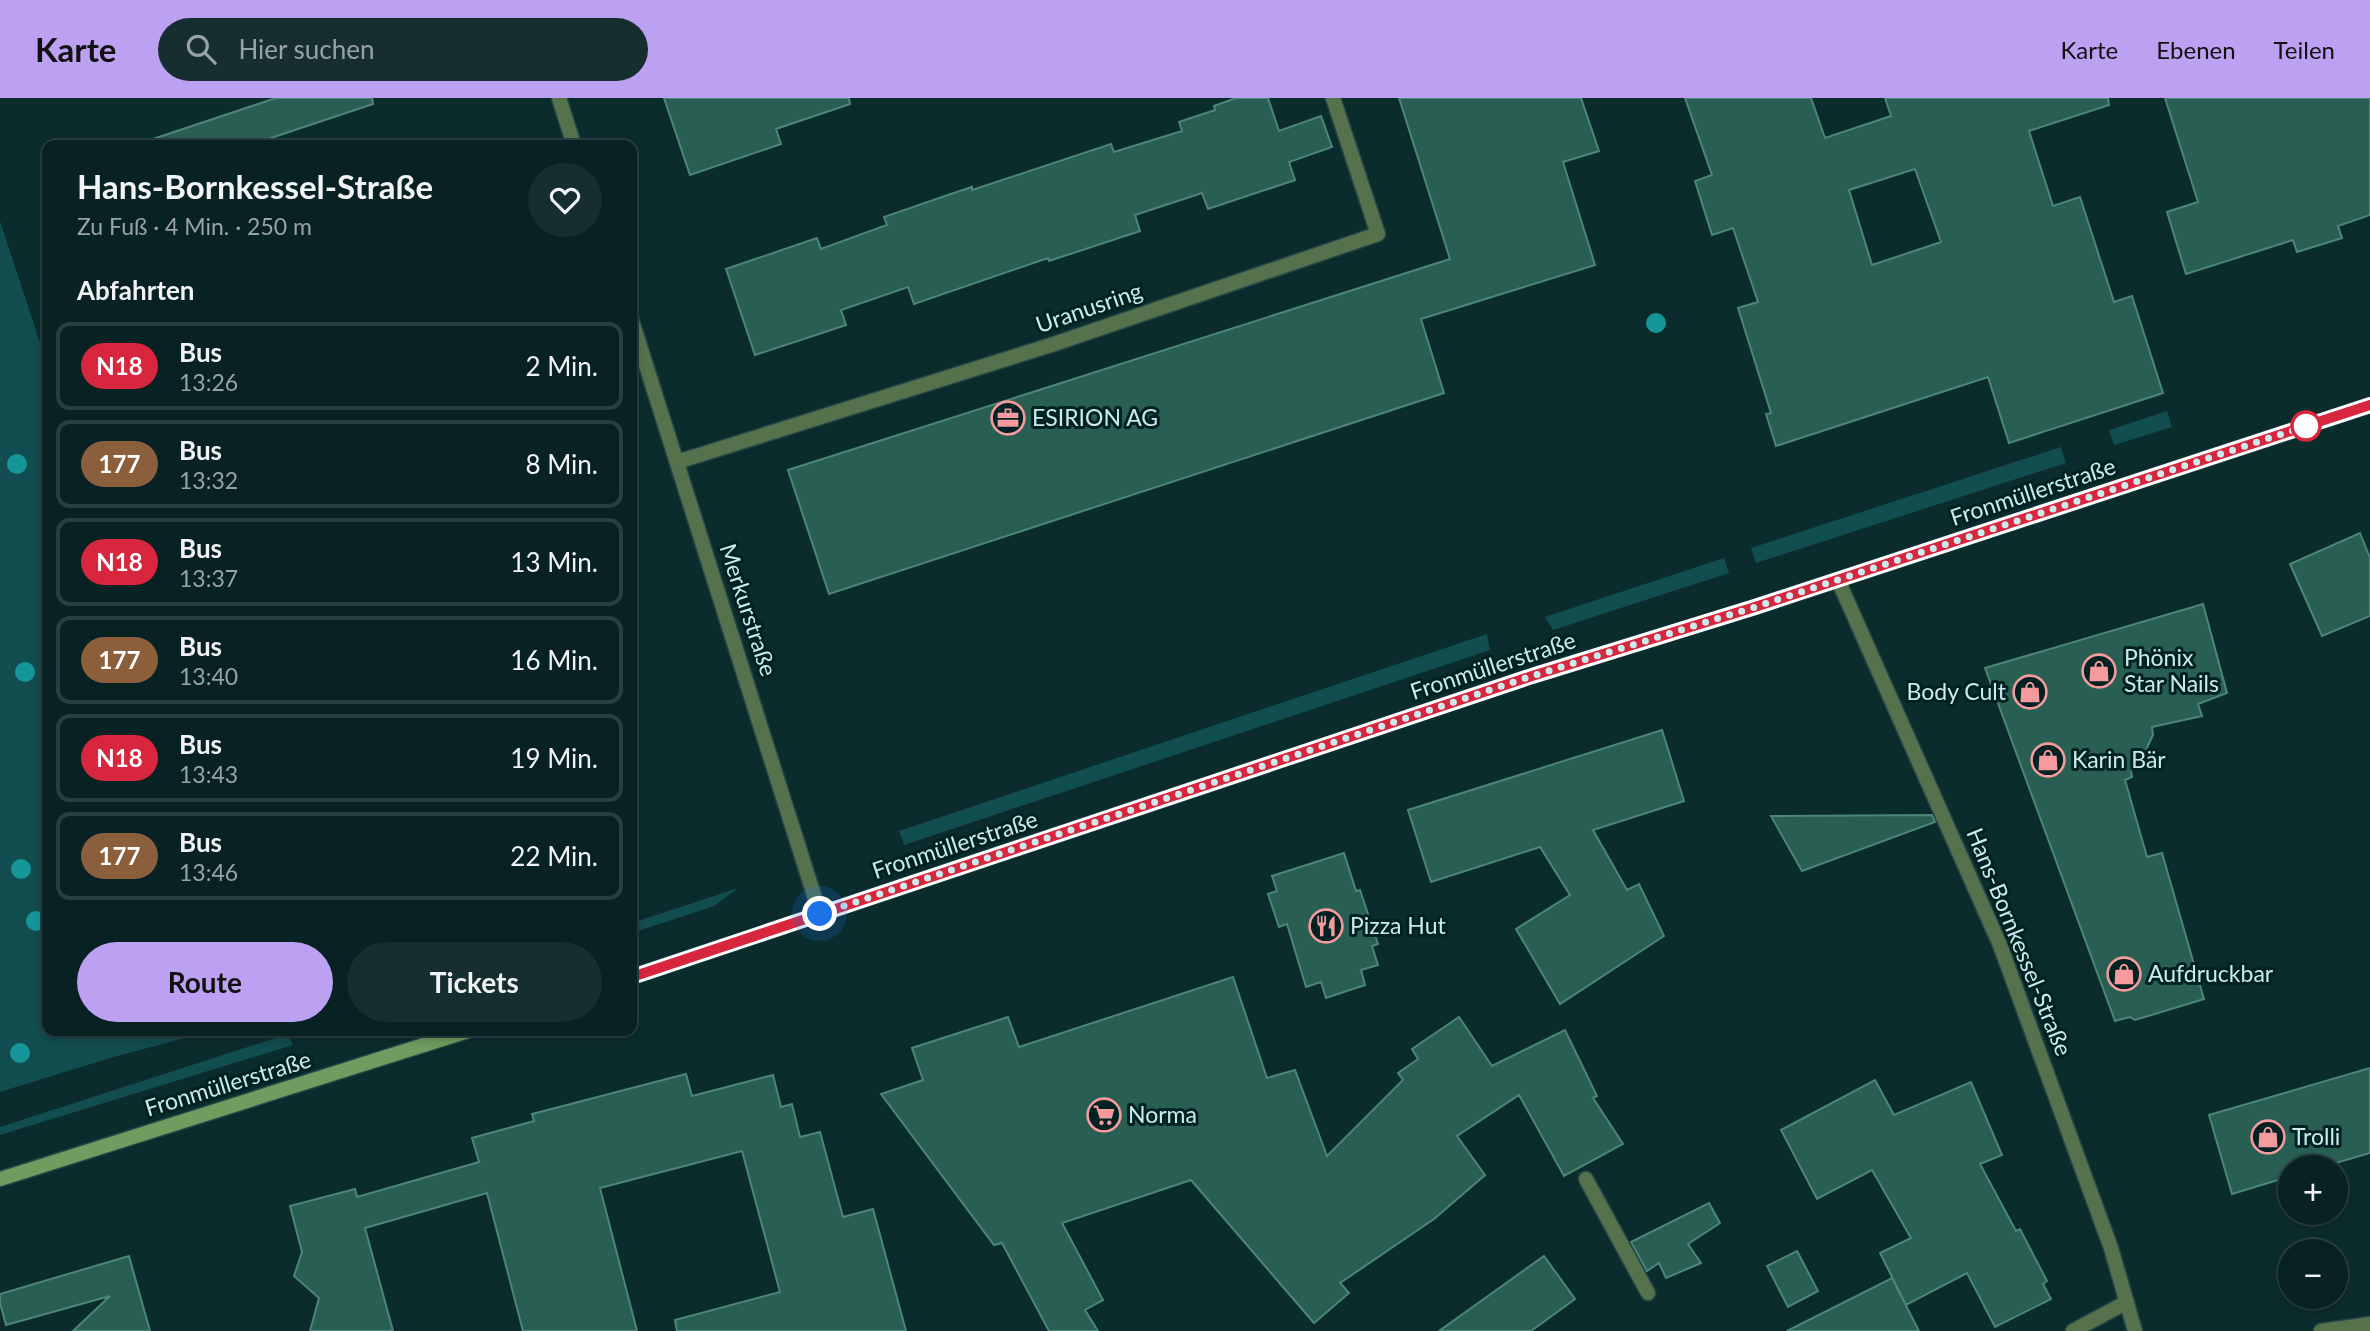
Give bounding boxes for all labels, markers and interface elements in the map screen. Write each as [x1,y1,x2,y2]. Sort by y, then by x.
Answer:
search box [158,18,648,81]
text: Karte [35,29,116,69]
icon: search [182,30,220,68]
text: Hier suchen [238,33,375,65]
text: Karte [2061,35,2118,64]
text: Ebenen [2156,35,2236,64]
text: Teilen [2274,35,2335,64]
button: heart [528,163,602,237]
text: Hans-Bornkessel-Straße [77,166,433,206]
text: Zu Fuß · 4 Min. · 250 m [77,212,312,240]
text: Abfahrten [77,274,195,306]
street label: Uranusring [1032,276,1146,338]
text: Bus [179,336,222,368]
text: 2 Min. [525,350,598,382]
text: N18 [96,351,143,380]
text: 13:26 [179,368,238,396]
office icon: ESIRION AG [989,399,1027,437]
place label: ESIRION AG [1032,403,1158,431]
unlabelled marker [2291,411,2321,441]
text: Bus [179,434,222,466]
text: 8 Min. [525,448,598,480]
text: 177 [99,449,140,478]
street label: Fronmüllerstraße [1946,451,2119,531]
text: 13:32 [179,466,238,494]
text: Bus [179,532,222,564]
street label: Merkurstraße [714,540,784,679]
text: 13 Min. [510,546,598,578]
text: N18 [96,547,143,576]
text: 13:37 [179,564,238,592]
street label: Fronmüllerstraße [1406,625,1579,705]
text: Bus [179,630,222,662]
place label: Phönix Star Nails [2124,643,2219,697]
text: 16 Min. [510,644,598,676]
text: 177 [99,645,140,674]
shop icon: Phönix Star Nails [2080,652,2118,690]
text: 13:40 [179,662,238,690]
shop icon: Body Cult [2011,673,2049,711]
place label: Body Cult [1907,677,2007,705]
text: Bus [179,728,222,760]
shop icon: Karin Bär [2029,741,2067,779]
text: 19 Min. [510,742,598,774]
text: N18 [96,743,143,772]
place label: Karin Bär [2072,745,2166,773]
text: 13:43 [179,760,238,788]
street label: Fronmüllerstraße [868,804,1041,884]
street label: Hans-Bornkessel-Straße [1961,824,2079,1060]
text: Bus [179,826,222,858]
text: 22 Min. [510,840,598,872]
text: 177 [99,841,140,870]
text: 13:46 [179,858,238,886]
your location [802,896,837,931]
restaurant icon: Pizza Hut [1307,907,1345,945]
place label: Pizza Hut [1350,911,1447,939]
button: Route [77,942,333,1022]
button: Tickets [347,942,602,1022]
shop icon: Aufdruckbar [2105,955,2143,993]
place label: Aufdruckbar [2148,959,2274,987]
street label: Fronmüllerstraße [141,1044,314,1122]
supermarket icon: Norma [1085,1096,1123,1134]
place label: Norma [1128,1100,1197,1128]
shop icon: Trolli [2249,1118,2287,1156]
place label: Trolli [2292,1122,2340,1150]
map controls [2278,1155,2348,1309]
button: + [2278,1155,2348,1225]
button: − [2278,1239,2348,1309]

